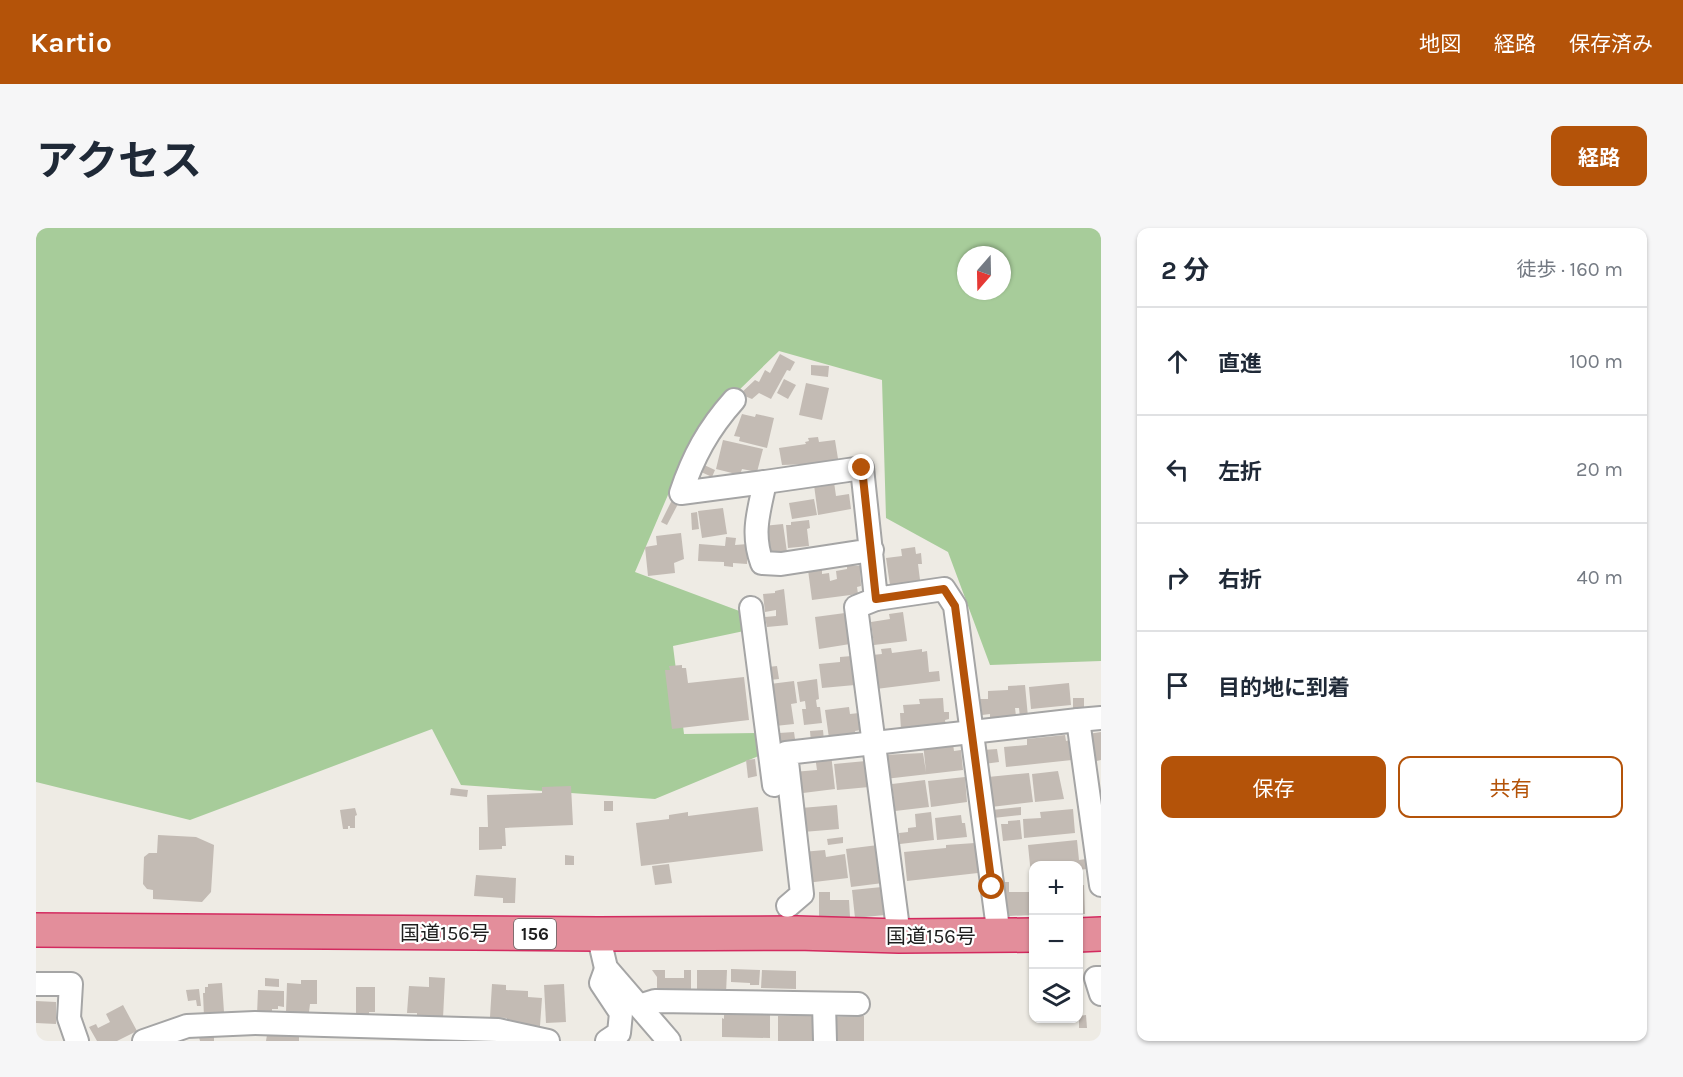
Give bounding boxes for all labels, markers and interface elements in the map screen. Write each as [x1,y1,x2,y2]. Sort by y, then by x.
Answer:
text: Kartio [30,26,112,59]
text: 地図 [1419,32,1461,56]
text: 経路 [1494,32,1536,56]
text: 保存済み [1569,32,1653,56]
button: 経路 [1551,126,1647,186]
text: アクセス [36,136,202,186]
north arrow [957,246,1011,300]
text: 2 分 [1161,255,1209,286]
text: 徒歩 · 160 m [1517,258,1623,281]
icon: ahead [1161,345,1194,378]
text: 100 m [1569,350,1623,373]
text: 直進 [1218,351,1262,377]
icon: left [1161,453,1194,486]
route end [848,454,874,480]
text: 20 m [1576,458,1623,481]
text: 左折 [1218,459,1262,485]
icon: right [1161,561,1194,594]
text: 40 m [1577,566,1623,589]
text: 右折 [1218,567,1262,593]
icon: arrive [1161,669,1194,702]
text: 目的地に到着 [1218,675,1350,701]
button: 保存 [1161,756,1386,818]
button: 共有 [1398,756,1623,818]
map controls [1029,861,1083,1023]
button: + [1029,861,1083,915]
route start [978,873,1004,899]
button: − [1029,915,1083,969]
road number: 156 [514,919,556,949]
street label: 国道156号 [400,922,490,945]
street label: 国道156号 [886,925,976,948]
button: layers [1029,969,1083,1023]

